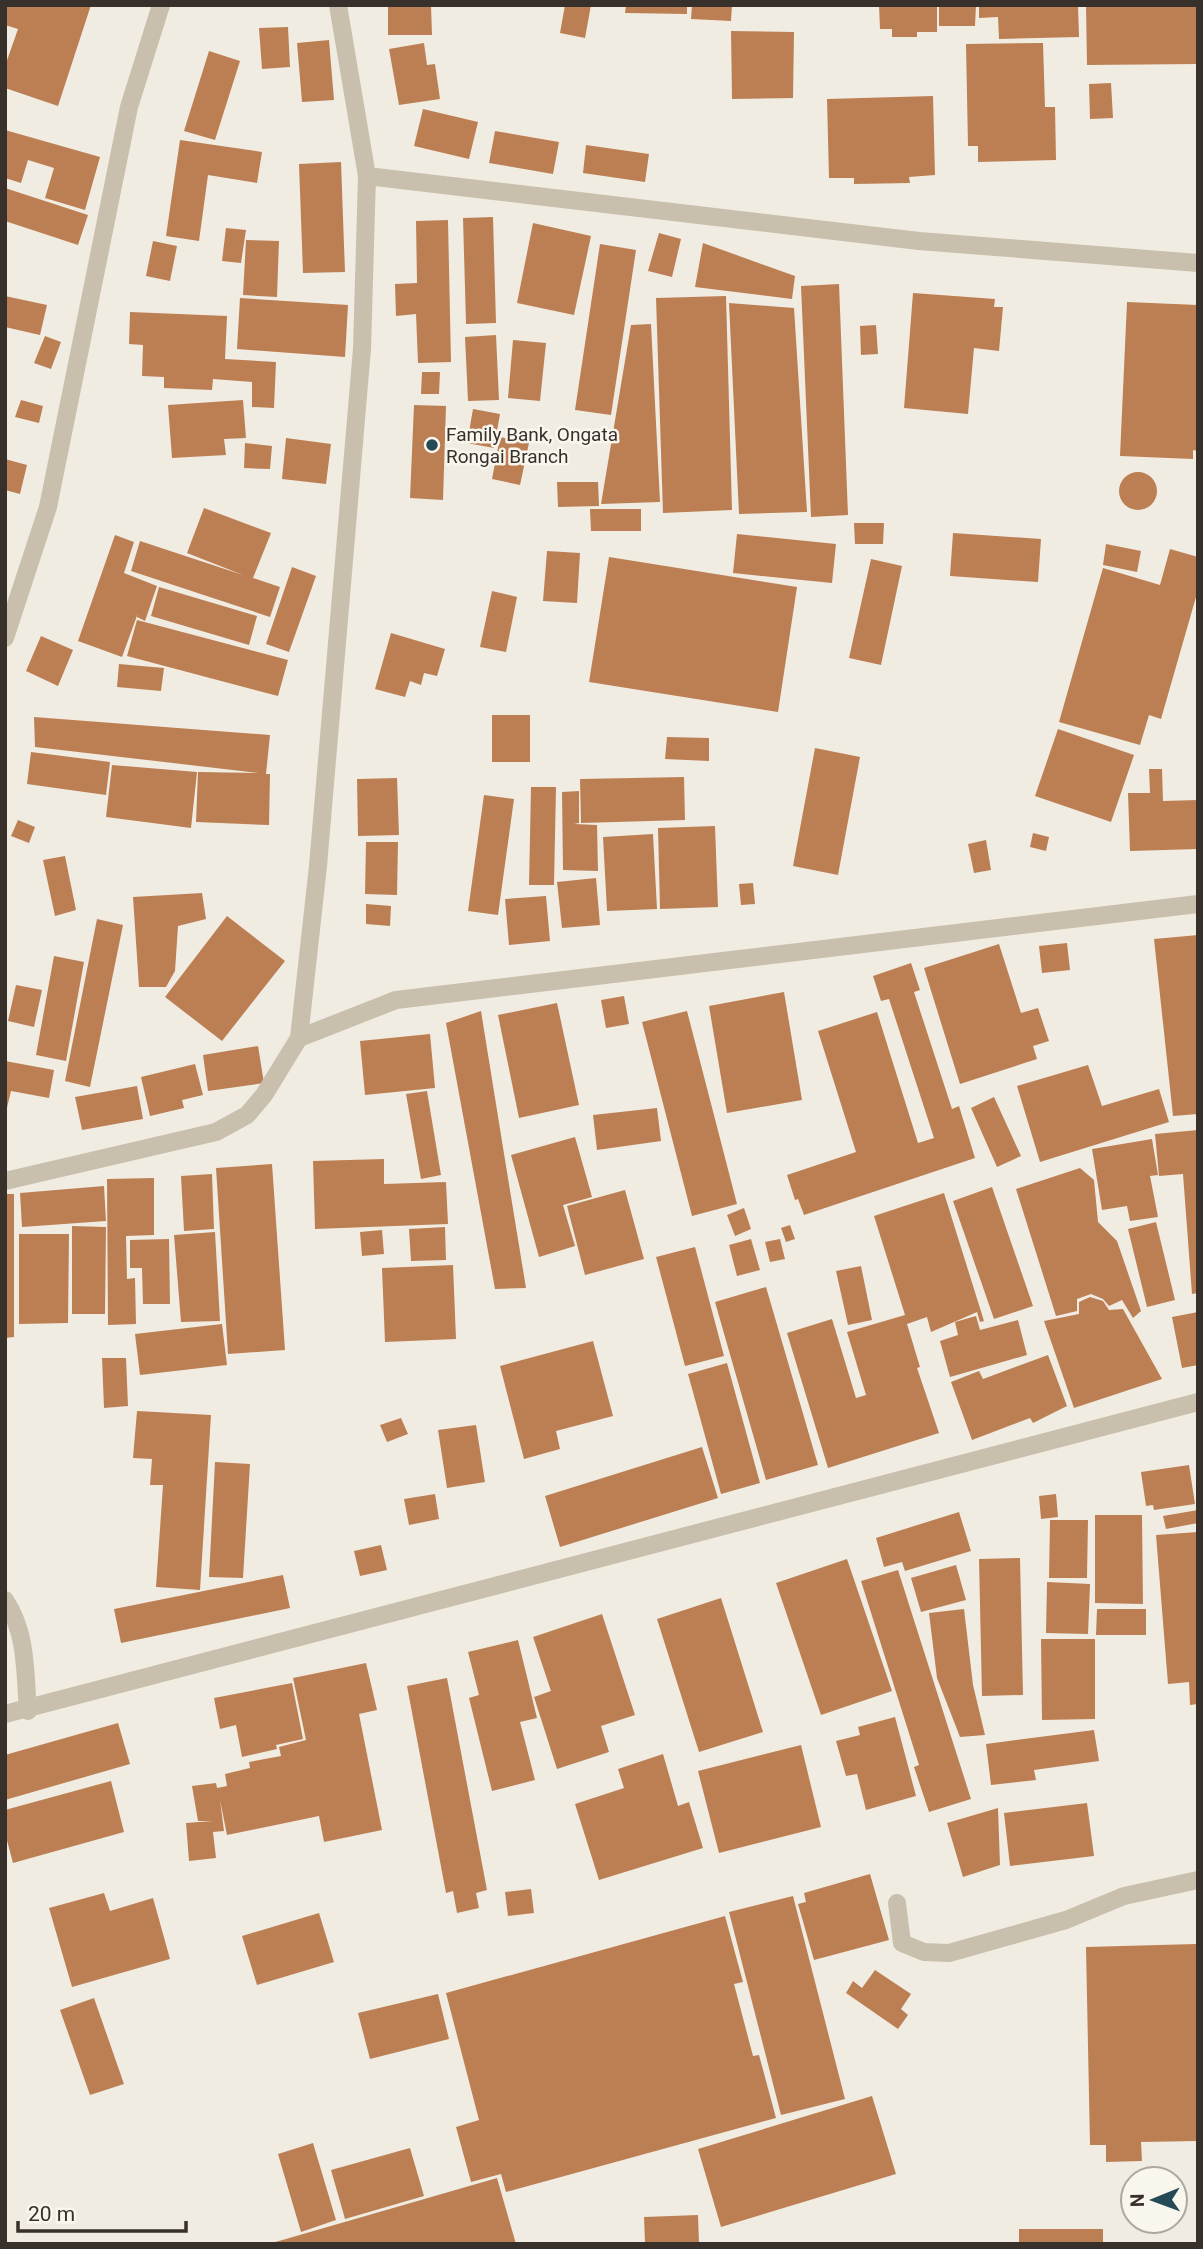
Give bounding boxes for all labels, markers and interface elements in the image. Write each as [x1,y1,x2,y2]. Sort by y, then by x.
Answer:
place label: Family Bank, Ongata Rongai Branch [446,423,618,468]
marker: Family Bank, Ongata Rongai Branch [424,437,440,453]
north arrow [1119,2165,1189,2235]
scale bar [18,2190,186,2234]
text: N [1126,2193,1149,2207]
text: 20 m [28,2202,75,2226]

